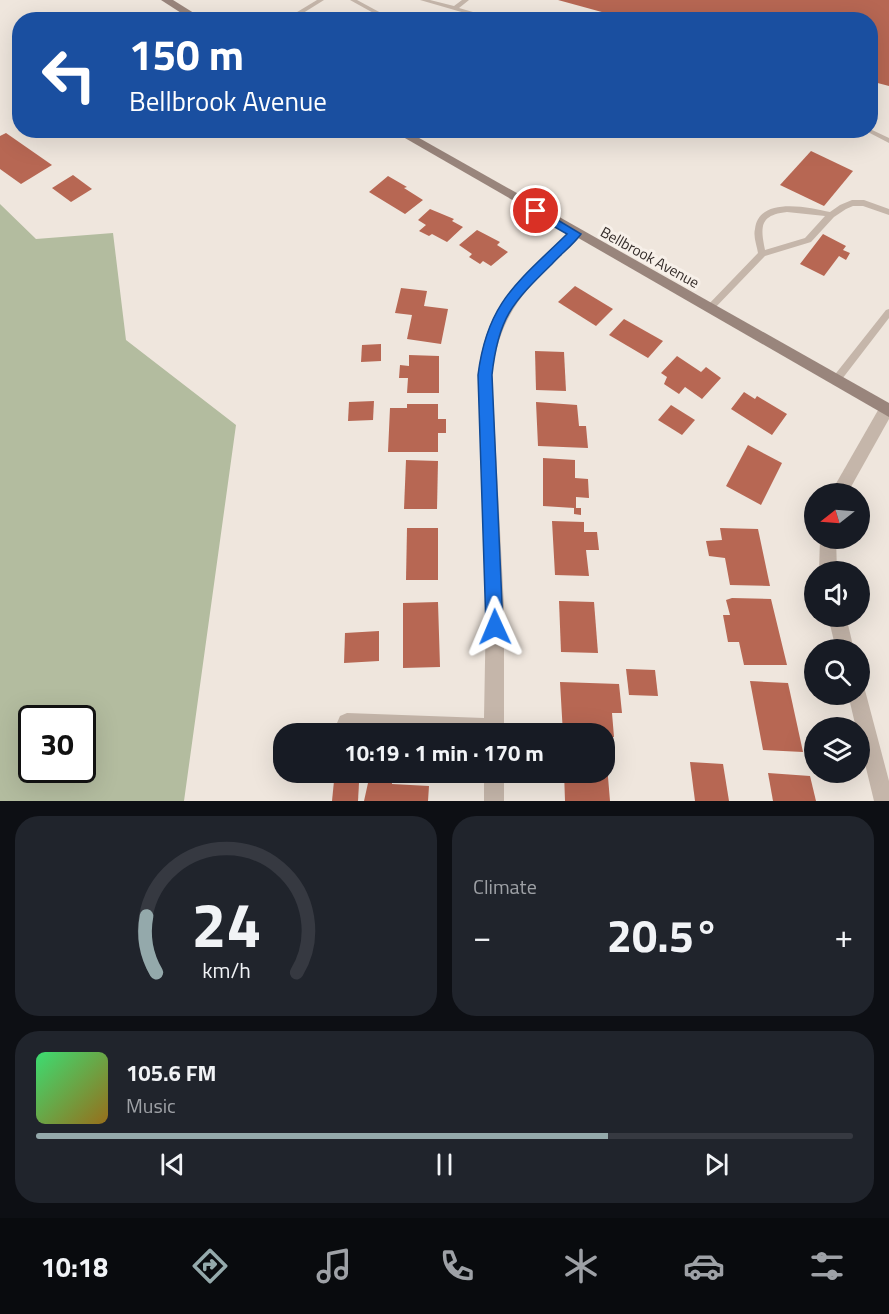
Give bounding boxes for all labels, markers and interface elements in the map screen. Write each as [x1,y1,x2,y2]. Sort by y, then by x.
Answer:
text: 150 m [129,22,244,86]
icon: left [30,36,108,114]
text: Bellbrook Avenue [129,80,327,121]
pin [510,185,561,236]
icon: arrive [519,194,552,227]
street label: Bellbrook Avenue [596,220,704,294]
north arrow [804,483,870,549]
map controls [804,483,870,783]
button: sound [804,561,870,627]
position arrow [463,595,527,659]
button: search [804,639,870,705]
speed limit sign: 30 [18,705,96,783]
button: layers [804,717,870,783]
text: 10:19 · 1 min · 170 m [344,736,544,770]
text: Climate [473,871,537,902]
text: 24 [191,876,261,971]
text: 20.5° [607,901,719,969]
text: − [473,911,491,961]
text: + [835,911,853,961]
text: km/h [202,954,250,986]
text: 105.6 FM [126,1056,216,1090]
text: Music [126,1090,176,1121]
icon: previous [156,1148,189,1181]
icon: pause [428,1148,461,1181]
icon: next [700,1148,733,1181]
icon: directions [189,1245,231,1287]
icon: music [313,1245,355,1287]
icon: phone [436,1245,478,1287]
icon: climate [560,1245,602,1287]
icon: car [683,1245,725,1287]
icon: filters [806,1245,848,1287]
text: 10:18 [41,1246,108,1287]

